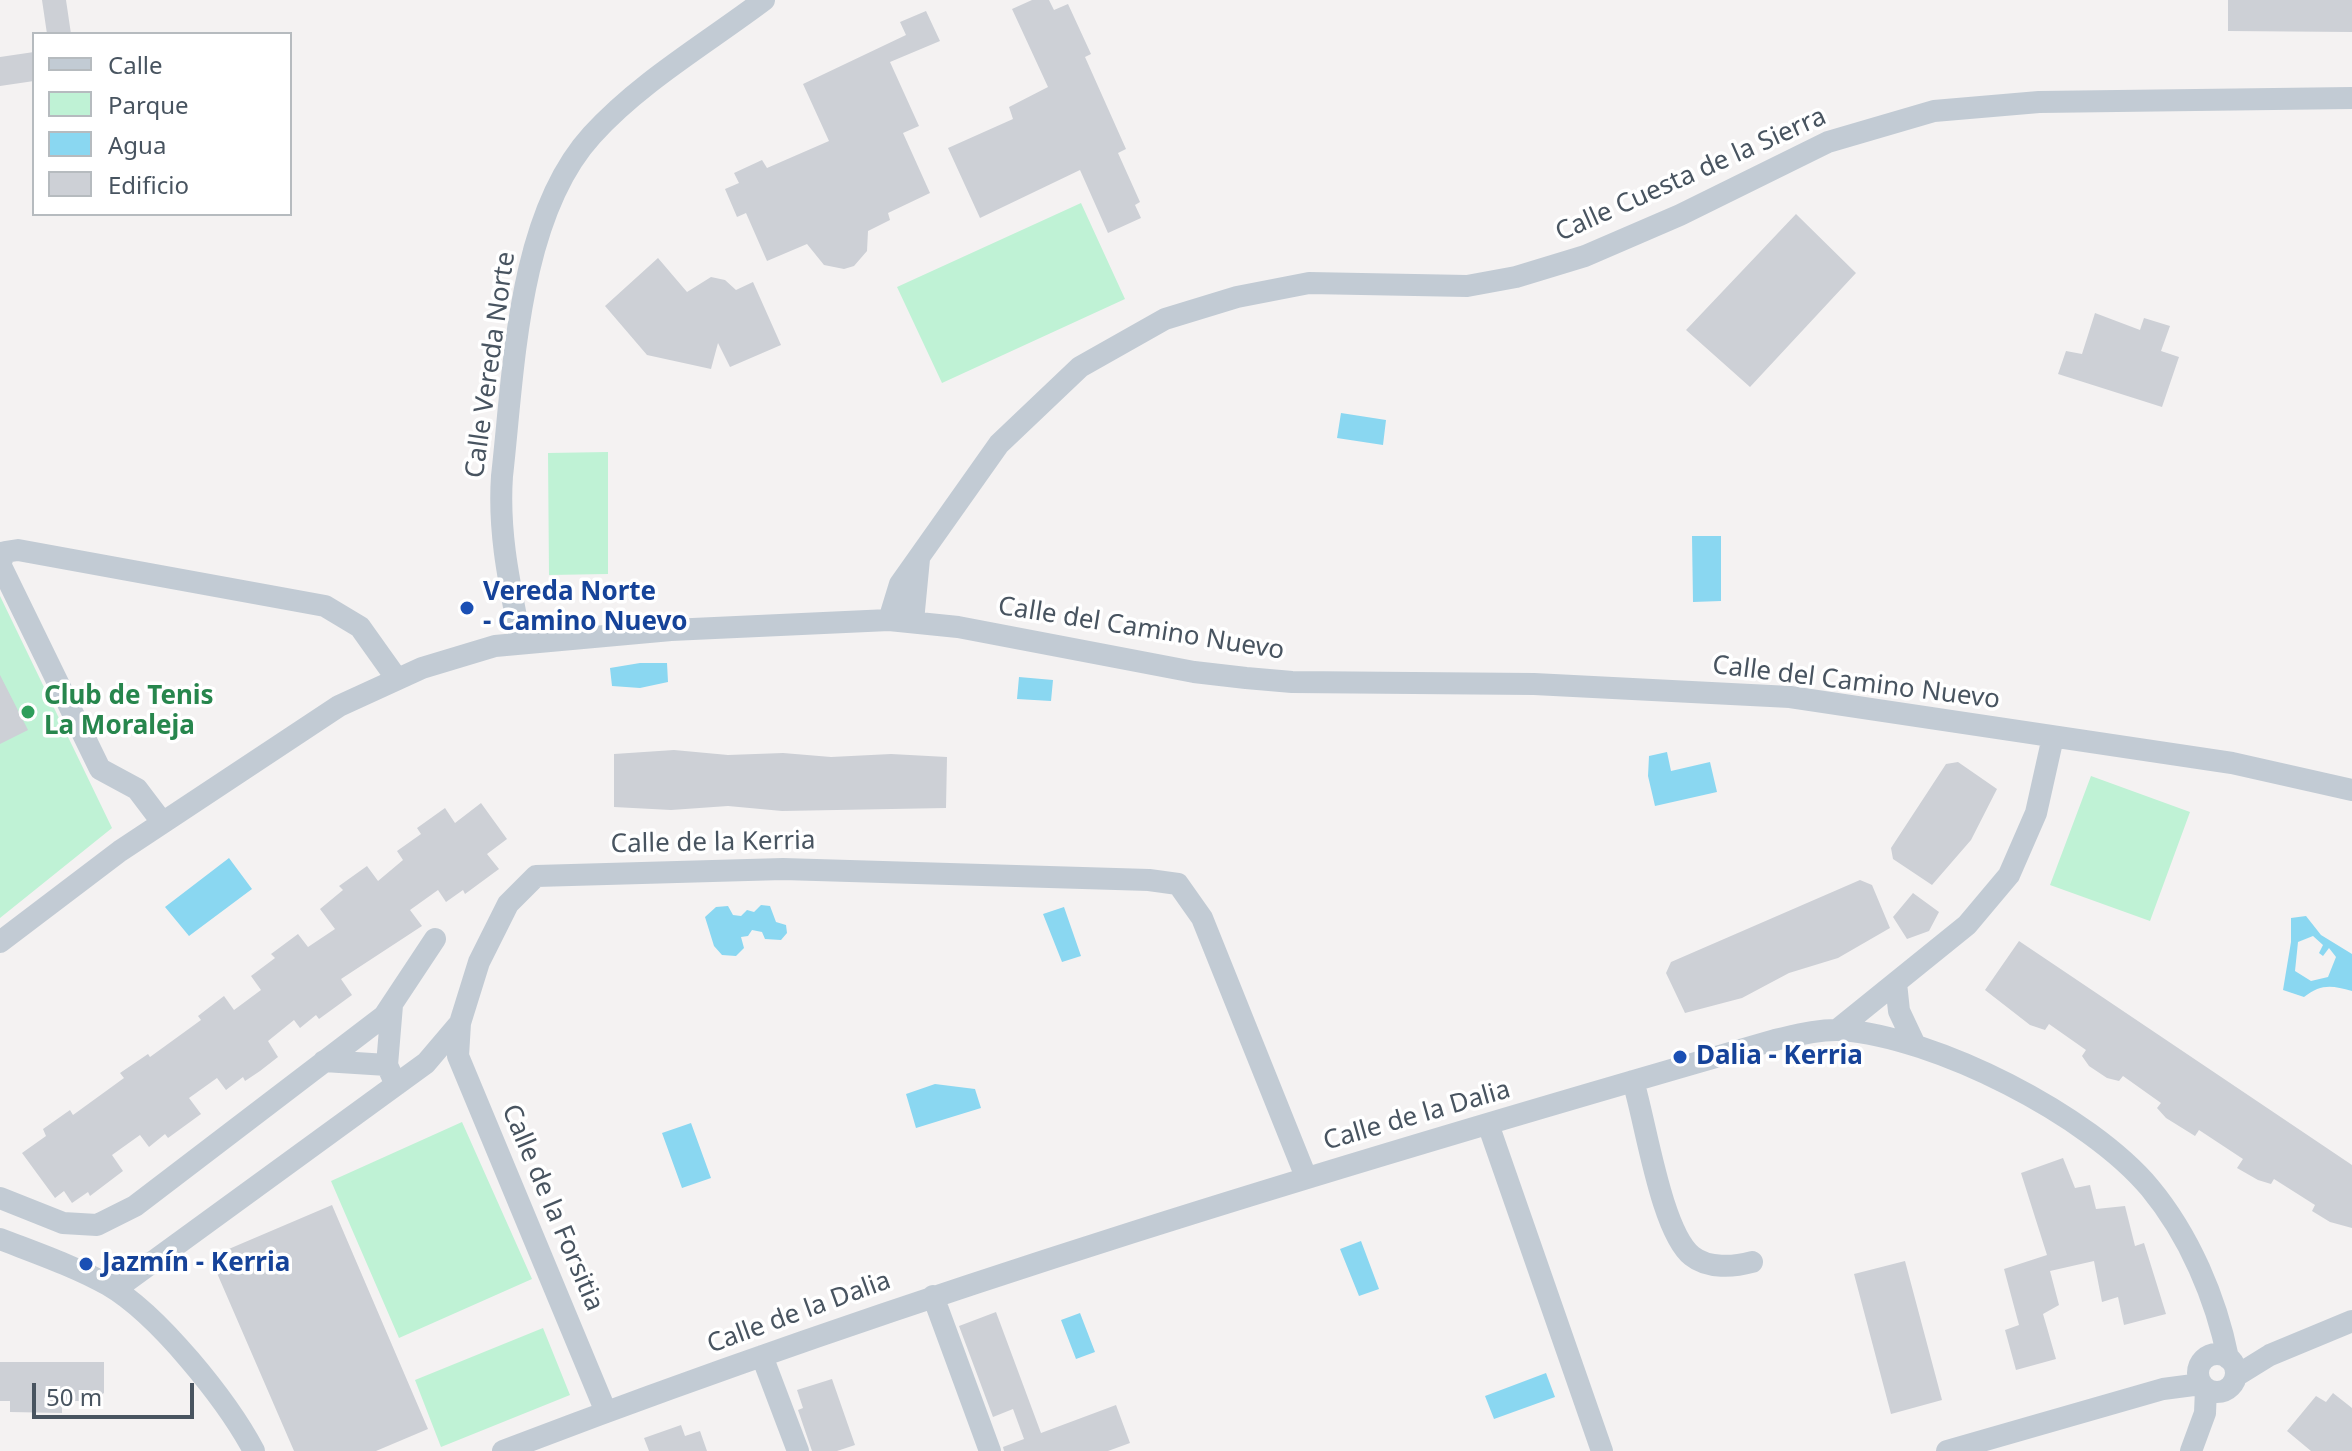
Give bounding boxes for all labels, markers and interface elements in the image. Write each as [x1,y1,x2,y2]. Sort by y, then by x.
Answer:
legend [32,32,292,216]
text: Calle [108,48,163,81]
text: Parque [108,88,189,121]
street label: Calle Cuesta de la Sierra [1551,101,1831,249]
text: Agua [108,128,166,161]
text: Edificio [108,168,189,201]
street label: Calle Vereda Norte [460,250,522,480]
place label: Vereda Norte - Camino Nuevo [483,577,688,638]
street label: Calle del Camino Nuevo [996,591,1286,667]
marker: Vereda Norte - Camino Nuevo [458,599,476,617]
street label: Calle del Camino Nuevo [1710,650,2002,716]
place label: Club de Tenis La Moraleja [44,681,214,742]
marker: Club de Tenis La Moraleja [19,703,37,721]
street label: Calle de la Kerria [610,826,816,860]
place label: Dalia - Kerria [1696,1041,1863,1073]
marker: Dalia - Kerria [1671,1048,1689,1066]
street label: Calle de la Dalia [1320,1074,1514,1158]
street label: Calle de la Forsitia [494,1100,610,1316]
place label: Jazmín - Kerria [102,1248,290,1280]
marker: Jazmín - Kerria [77,1255,95,1273]
street label: Calle de la Dalia [703,1265,895,1361]
scale bar [36,1367,198,1417]
text: 50 m [46,1380,102,1413]

